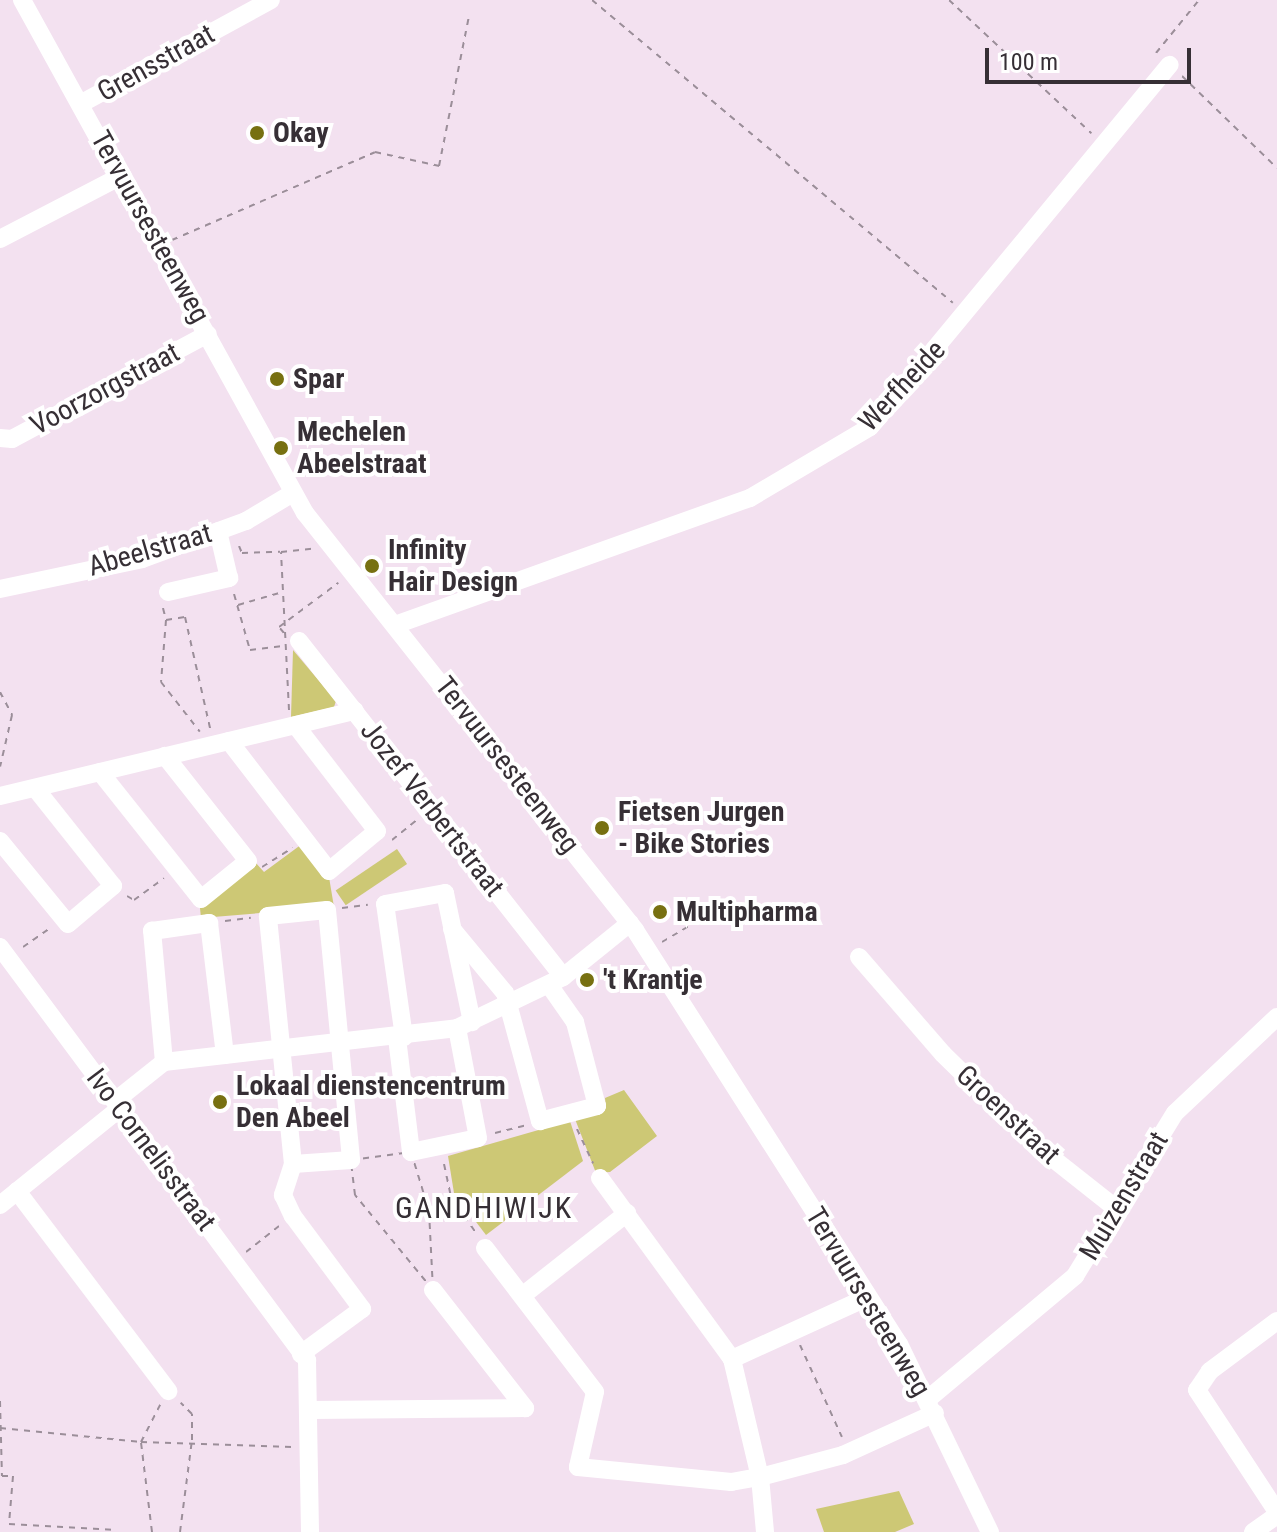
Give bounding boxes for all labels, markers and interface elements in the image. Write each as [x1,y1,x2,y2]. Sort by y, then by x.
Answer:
street label: Grensstraat [92,17,220,109]
scale bar [989,32,1195,82]
text: 100 m [999,48,1058,76]
place label: Okay [273,116,329,150]
marker: Okay [248,124,266,142]
street label: Tervuursesteenweg [83,125,217,329]
street label: Werfheide [852,334,952,438]
street label: Voorzorgstraat [25,336,185,442]
place label: Spar [293,362,344,396]
marker: Spar [268,370,286,388]
place label: Mechelen Abeelstraat [297,415,427,481]
marker: Mechelen Abeelstraat [272,439,290,457]
street label: Abeelstraat [84,516,216,584]
place label: Infinity Hair Design [388,533,518,599]
marker: Infinity Hair Design [363,557,381,575]
street label: Tervuursesteenweg [428,670,586,860]
street label: Jozef Verbertstraat [353,715,511,903]
place label: Fietsen Jurgen - Bike Stories [618,795,784,861]
marker: Fietsen Jurgen - Bike Stories [593,819,611,837]
place label: Multipharma [676,895,818,929]
marker: Multipharma [651,903,669,921]
place label: 't Krantje [603,963,703,997]
marker: 't Krantje [578,971,596,989]
street label: Groenstraat [949,1058,1067,1172]
street label: Ivo Cornelisstraat [79,1062,223,1238]
place label: Lokaal dienstencentrum Den Abeel [236,1069,506,1135]
marker: Lokaal dienstencentrum Den Abeel [211,1093,229,1111]
street label: Muizenstraat [1073,1126,1175,1266]
district label: GANDHIWIJK [395,1190,573,1226]
street label: Tervuursesteenweg [798,1201,938,1403]

